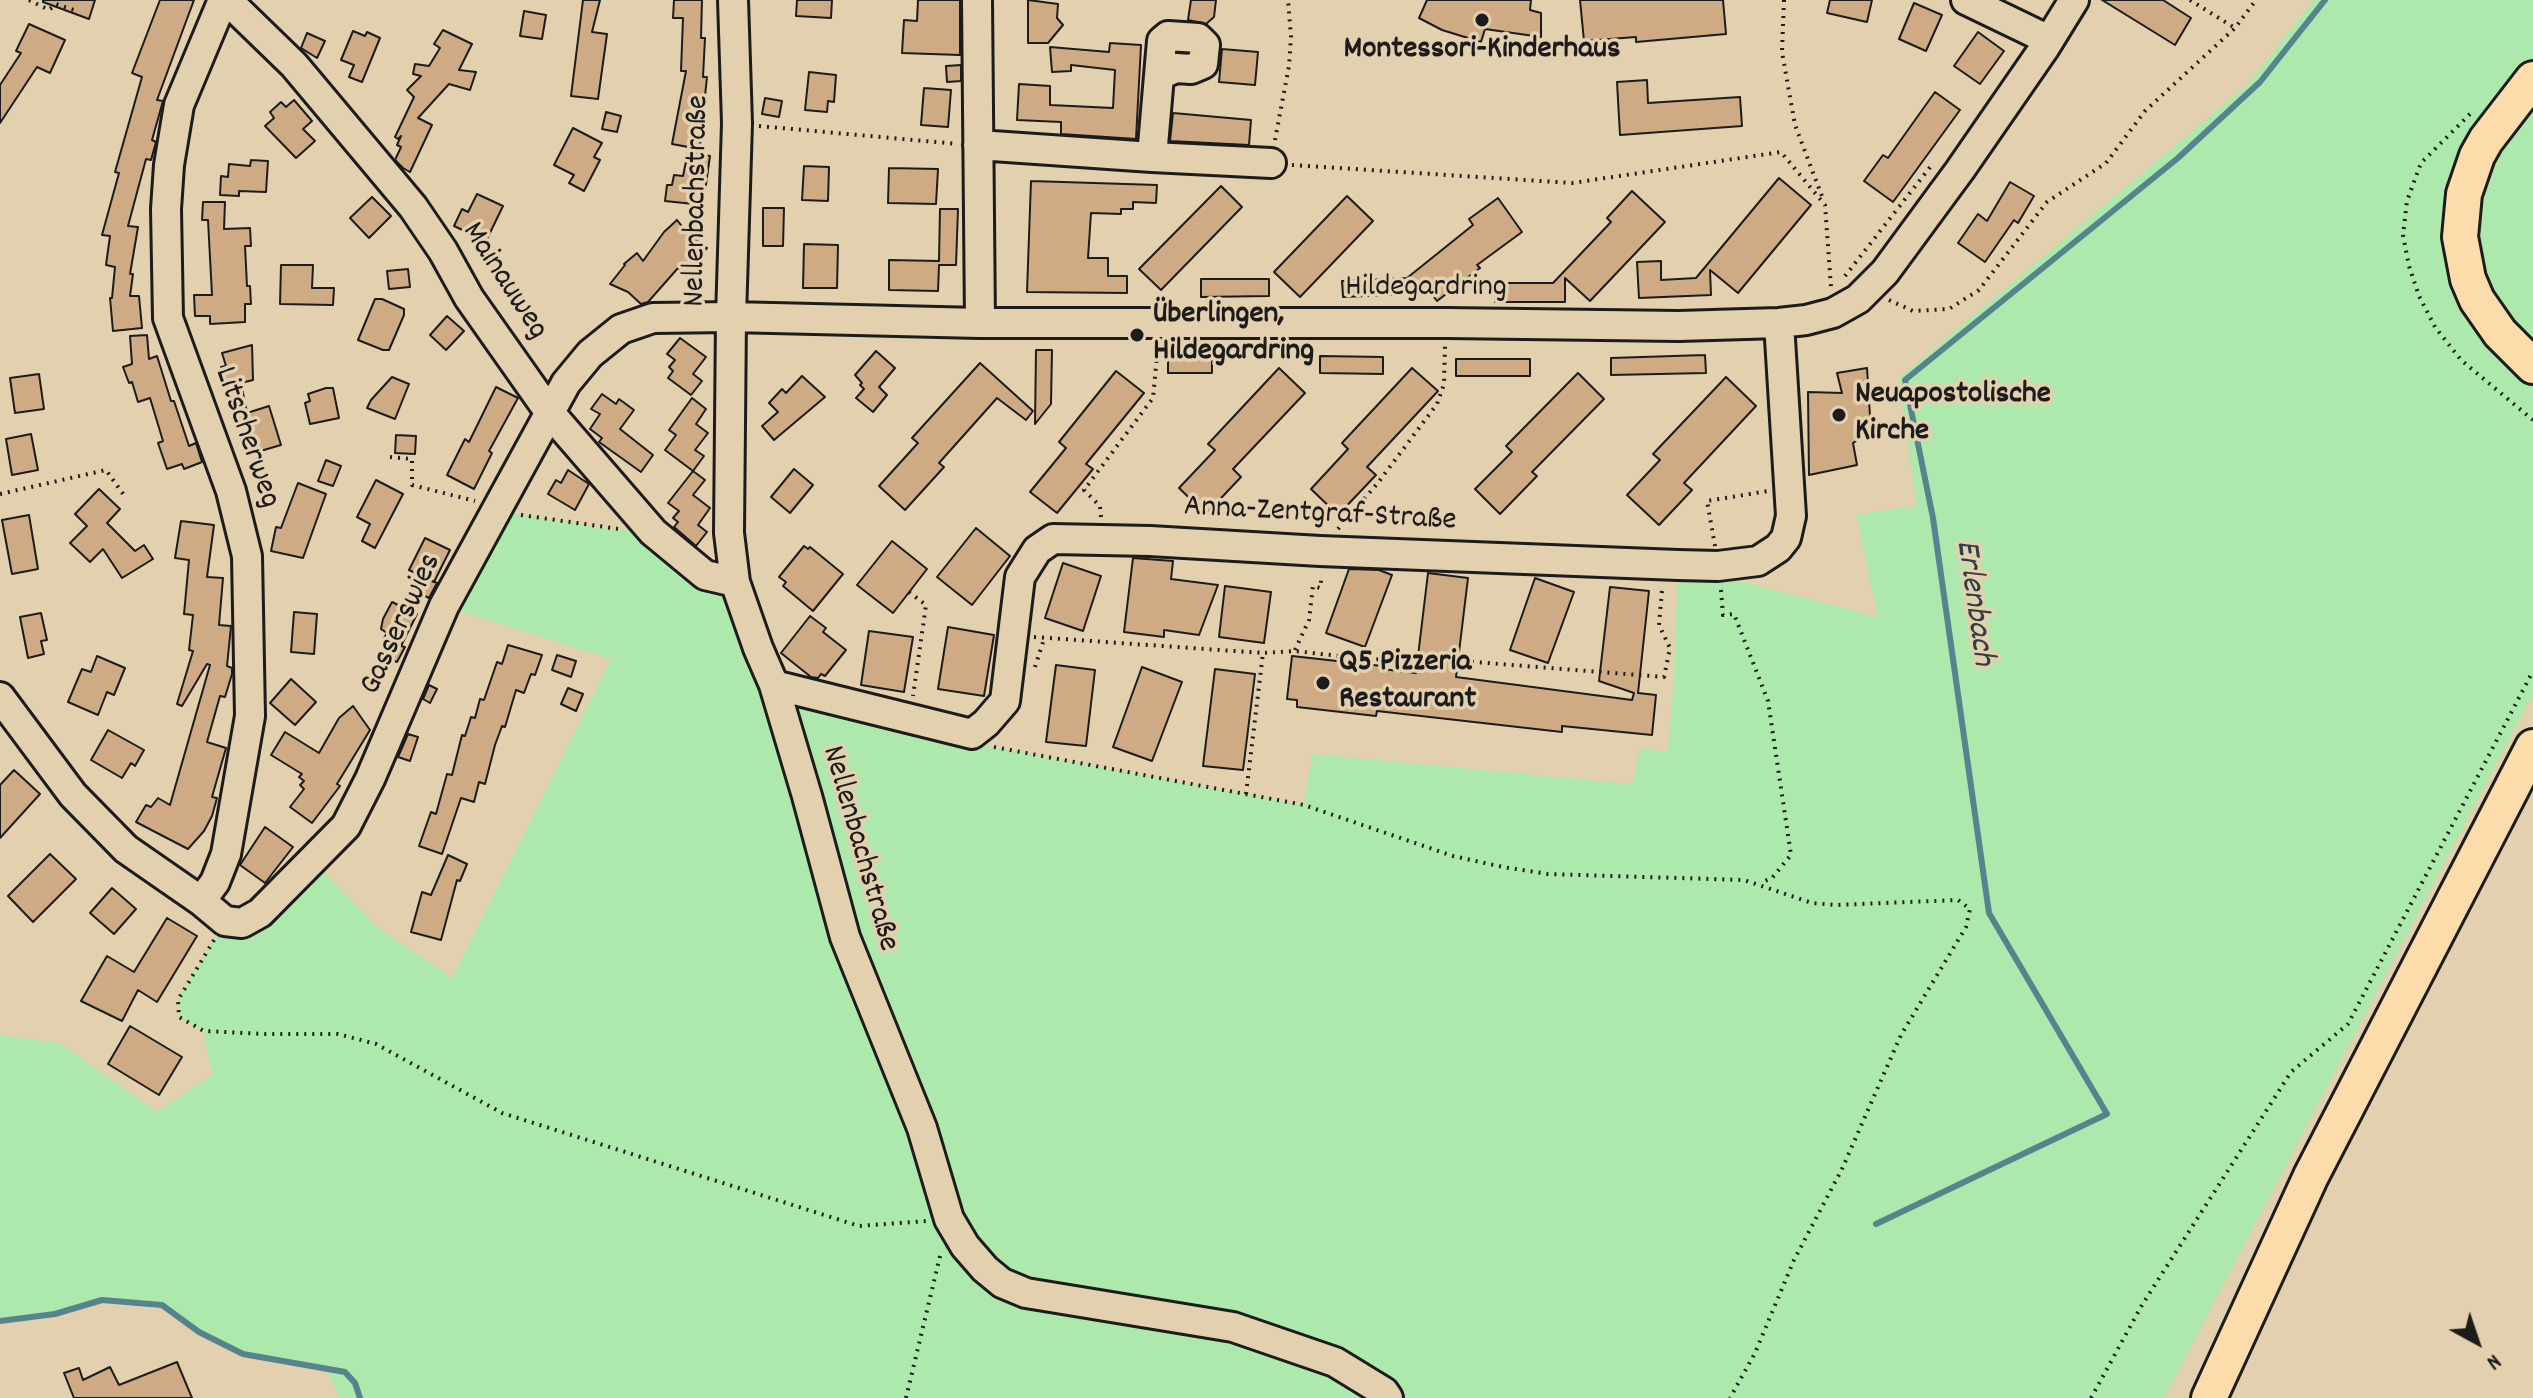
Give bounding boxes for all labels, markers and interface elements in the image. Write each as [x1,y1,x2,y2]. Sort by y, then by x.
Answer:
marker: Montessori-Kinderhaus [1473,11,1491,29]
place label: Montessori-Kinderhaus [1344,33,1620,71]
street label: Nellenbachstraße [678,95,720,307]
street label: Mainauweg [451,216,555,348]
street label: Hildegardring [1345,271,1507,309]
place label: Überlingen, Hildegardring [1153,298,1314,373]
marker: Überlingen, Hildegardring [1128,326,1146,344]
street label: Litscherweg [203,363,287,513]
place label: Neuapostolische Kirche [1855,378,2051,453]
marker: Neuapostolische Kirche [1830,406,1848,424]
street label: Anna-Zentgraf-Straße [1183,490,1457,542]
water label: Erlenbach [1943,537,2001,669]
street label: Gasserswies [354,548,452,702]
place label: Q5 Pizzeria Restaurant [1339,646,1476,721]
marker: Q5 Pizzeria Restaurant [1314,674,1332,692]
street label: Nellenbachstraße [810,742,906,956]
north arrow [2437,1302,2517,1382]
text: N [2479,1345,2507,1376]

